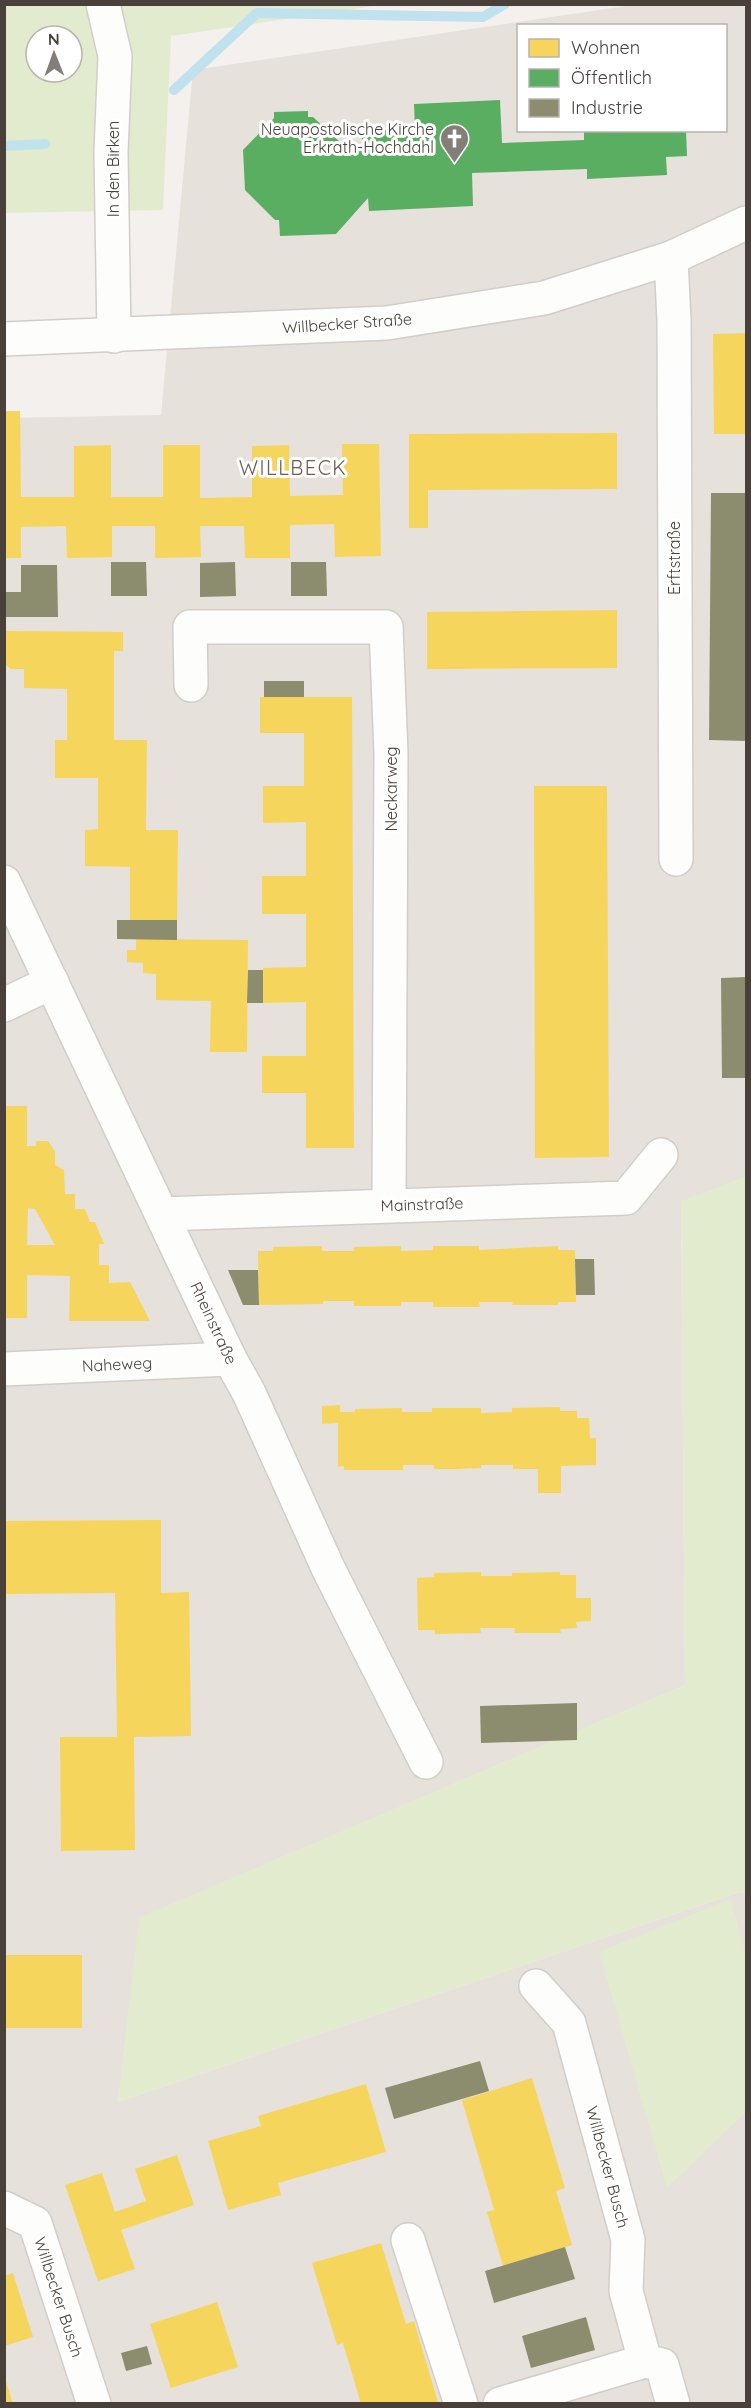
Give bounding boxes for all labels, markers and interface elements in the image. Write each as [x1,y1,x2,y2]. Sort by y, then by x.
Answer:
north arrow [24,24,84,84]
legend [517,24,727,132]
text: N [48,29,60,49]
text: Wohnen [571,36,640,59]
text: Öffentlich [571,66,652,89]
text: Industrie [571,96,643,119]
place label: Neuapostolische Kirche Erkrath-Hochdahl [261,119,434,157]
street label: In den Birken [103,121,123,217]
church icon: Neuapostolische Kirche Erkrath-Hochdahl [439,122,471,164]
street label: Willbecker Straße [282,308,412,338]
district label: WILLBECK [239,455,347,480]
street label: Erftstraße [664,521,684,595]
street label: Neckarweg [381,746,401,832]
street label: Mainstraße [380,1193,464,1215]
street label: Rheinstraße [186,1279,242,1367]
street label: Naheweg [81,1352,153,1376]
street label: Willbecker Busch [582,2104,634,2230]
street label: Willbecker Busch [30,2234,88,2360]

